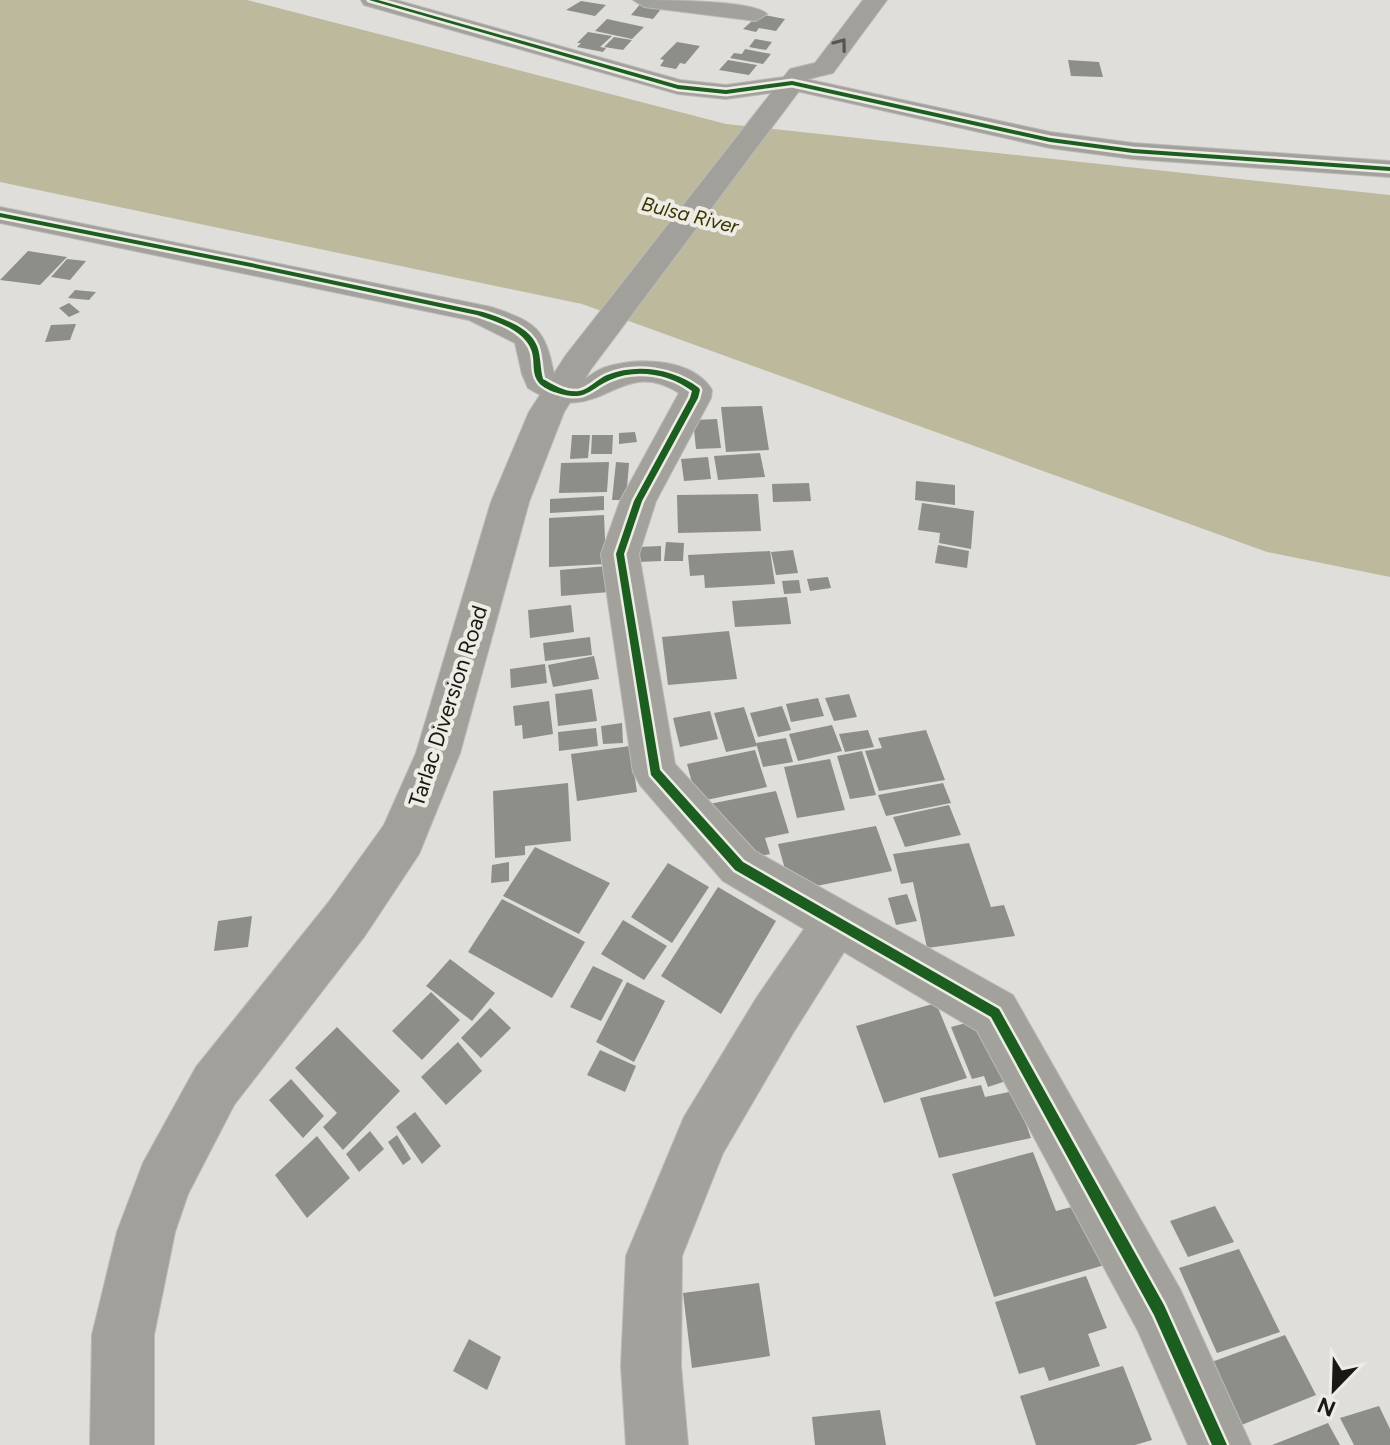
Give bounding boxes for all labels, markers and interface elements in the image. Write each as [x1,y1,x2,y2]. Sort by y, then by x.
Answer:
one-way arrow [832,38,846,53]
water label: Bulsa River [639,191,742,239]
street label: Tarlac Diversion Road [403,602,493,810]
north arrow [1294,1349,1374,1429]
text: N [1313,1391,1339,1423]

